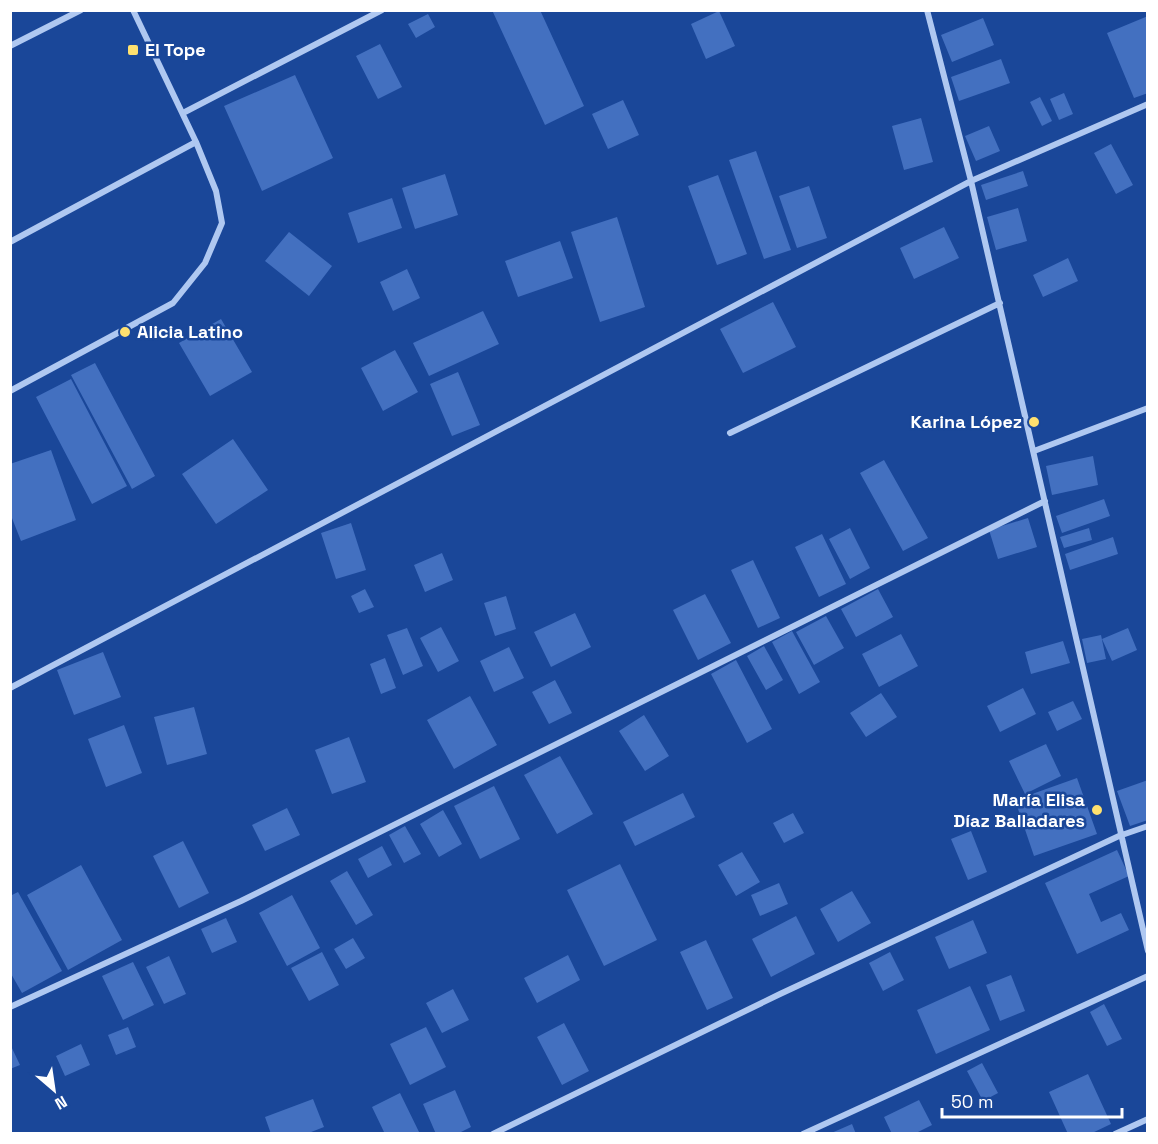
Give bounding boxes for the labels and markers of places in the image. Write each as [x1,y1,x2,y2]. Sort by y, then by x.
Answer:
place label: El Tope [145,38,206,61]
marker: El Tope [126,43,140,57]
place label: Alicia Latino [137,320,243,343]
marker: Alicia Latino [118,325,132,339]
place label: Karina López [911,410,1022,433]
marker: Karina López [1027,415,1041,429]
place label: María Elisa Díaz Balladares [953,788,1086,832]
marker: María Elisa Díaz Balladares [1090,803,1104,817]

